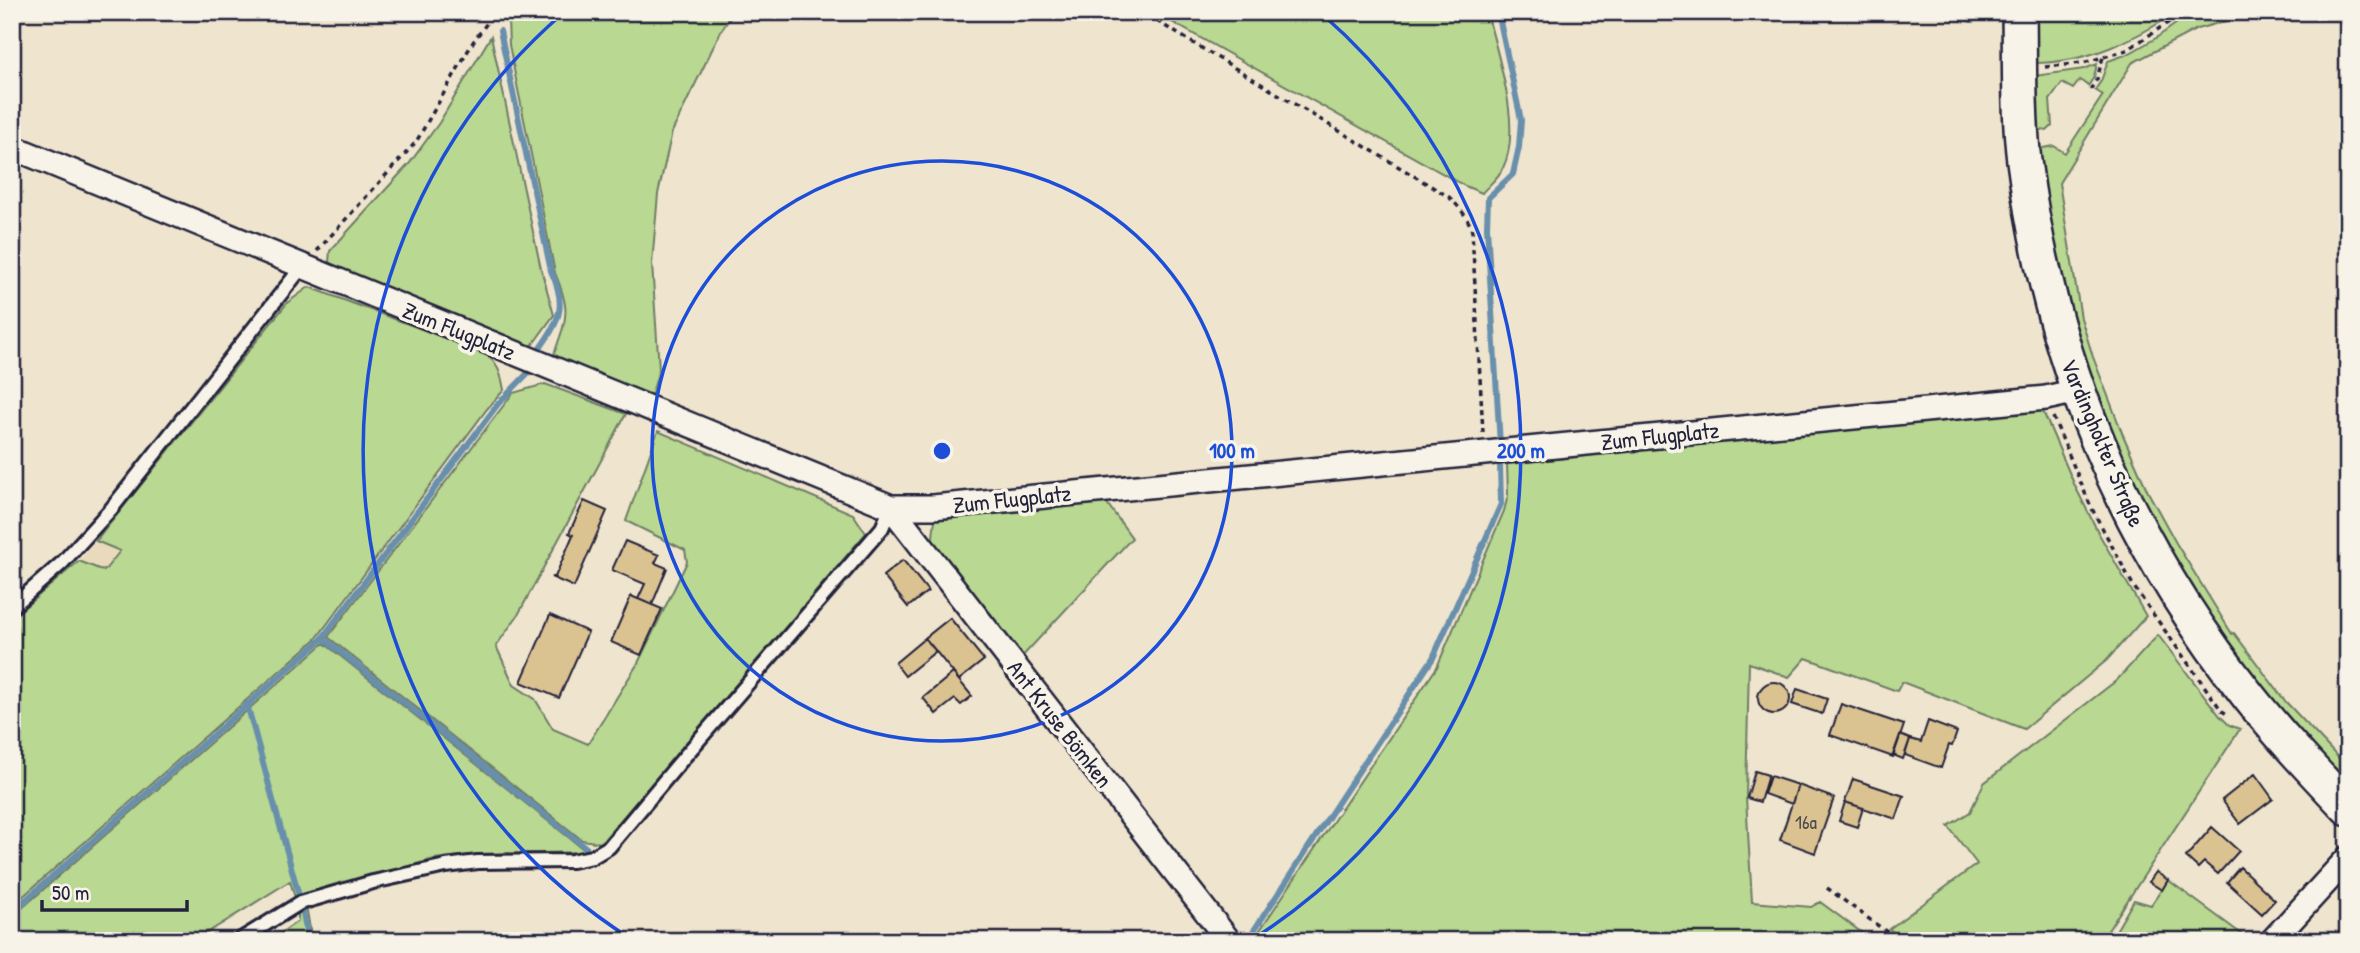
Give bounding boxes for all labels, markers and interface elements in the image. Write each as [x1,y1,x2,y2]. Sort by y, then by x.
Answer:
street label: Zum Flugplatz [398,294,520,367]
street label: Vardingholter Straße [2054,354,2153,531]
street label: Zum Flugplatz [1599,414,1721,457]
text: 100 m [1209,436,1255,465]
text: 200 m [1497,436,1545,465]
centre of rings [930,439,954,463]
street label: Zum Flugplatz [951,477,1073,520]
street label: Ant Kruse Bömken [1001,654,1120,794]
house number: 16a [1795,809,1818,835]
scale bar [42,869,187,913]
text: 50 m [52,878,89,907]

